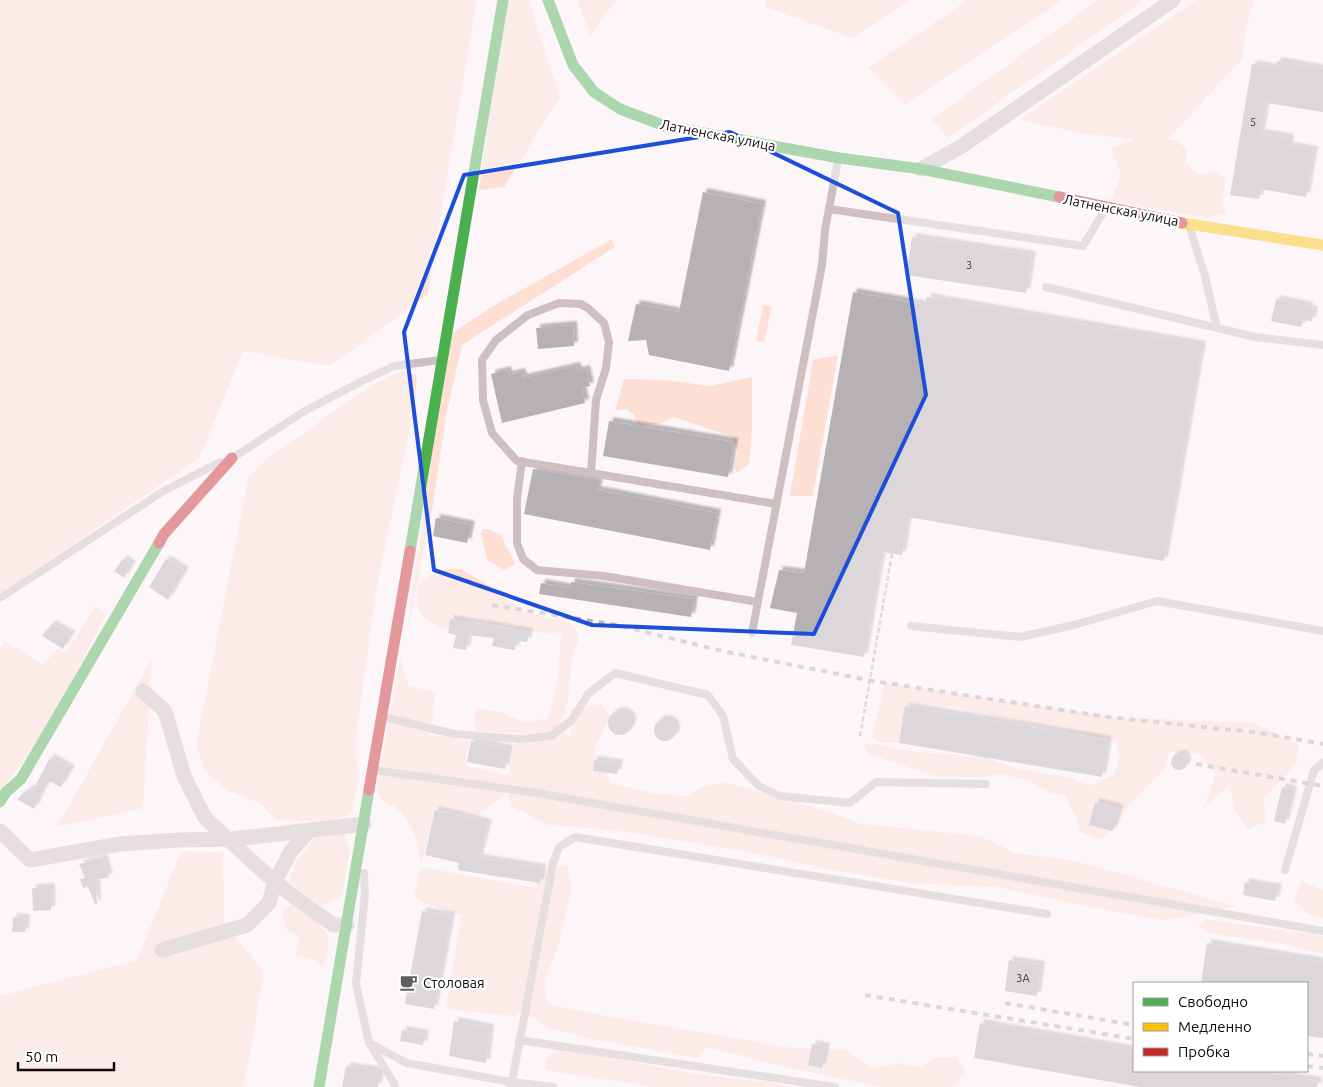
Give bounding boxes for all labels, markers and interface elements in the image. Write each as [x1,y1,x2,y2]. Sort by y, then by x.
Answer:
street label: Латненская улица [659,116,777,154]
house number: 5 [1250,116,1256,128]
street label: Латненская улица [1062,191,1180,229]
house number: 3 [966,259,972,271]
house number: 3А [1016,972,1031,984]
cafe icon: Столовая [399,973,419,993]
place label: Столовая [423,975,485,991]
legend [1133,982,1308,1072]
text: Свободно [1178,993,1248,1010]
text: Медленно [1178,1018,1252,1035]
scale bar [18,1040,114,1072]
text: Пробка [1178,1043,1230,1060]
text: 50 m [25,1048,58,1065]

